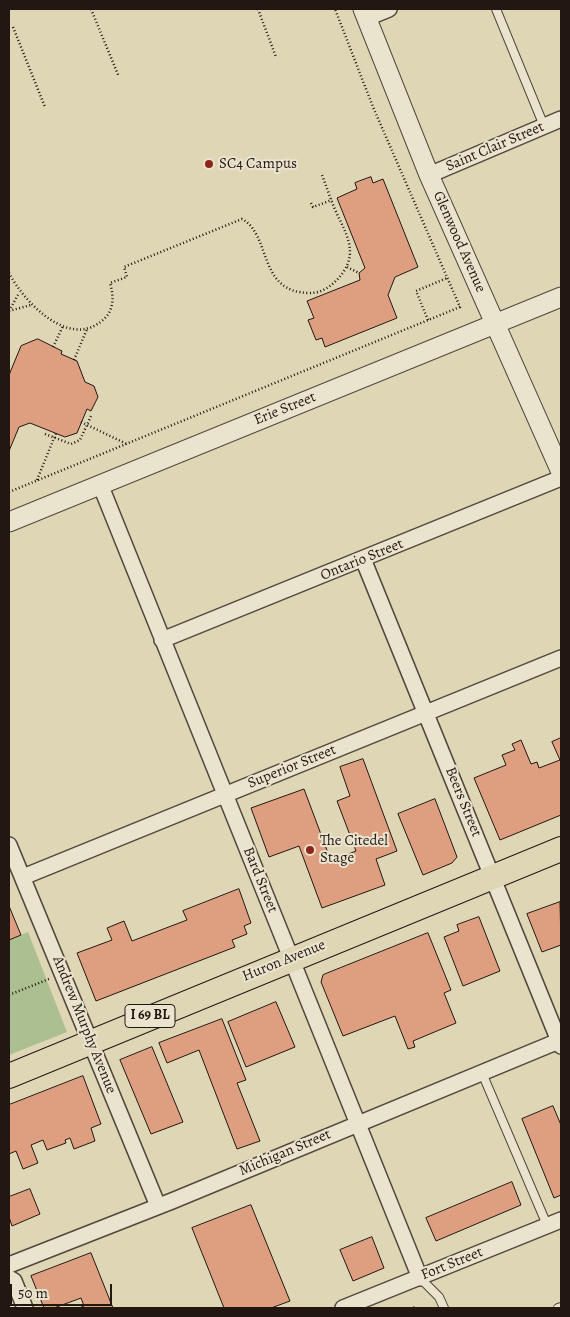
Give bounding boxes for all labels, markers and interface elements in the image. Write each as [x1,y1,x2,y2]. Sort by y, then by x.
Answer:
street label: Saint Clair Street [443,118,547,176]
place label: SC4 Campus [219,155,297,173]
marker: SC4 Campus [203,158,215,170]
street label: Glenwood Avenue [429,188,489,296]
street label: Erie Street [252,388,318,430]
street label: Ontario Street [318,535,406,585]
street label: Superior Street [245,741,339,793]
street label: Beers Street [441,764,485,840]
place label: The Citedel Stage [320,832,388,867]
street label: Bard Street [239,844,281,916]
marker: The Citedel Stage [304,844,316,856]
street label: Huron Avenue [240,936,328,986]
street label: Andrew Murphy Avenue [48,954,120,1096]
road number: I 69 BL [125,1004,175,1028]
street label: Michigan Street [236,1126,334,1180]
street label: Fort Street [418,1243,486,1285]
scale bar [12,1274,115,1306]
text: 50 m [18,1283,48,1303]

